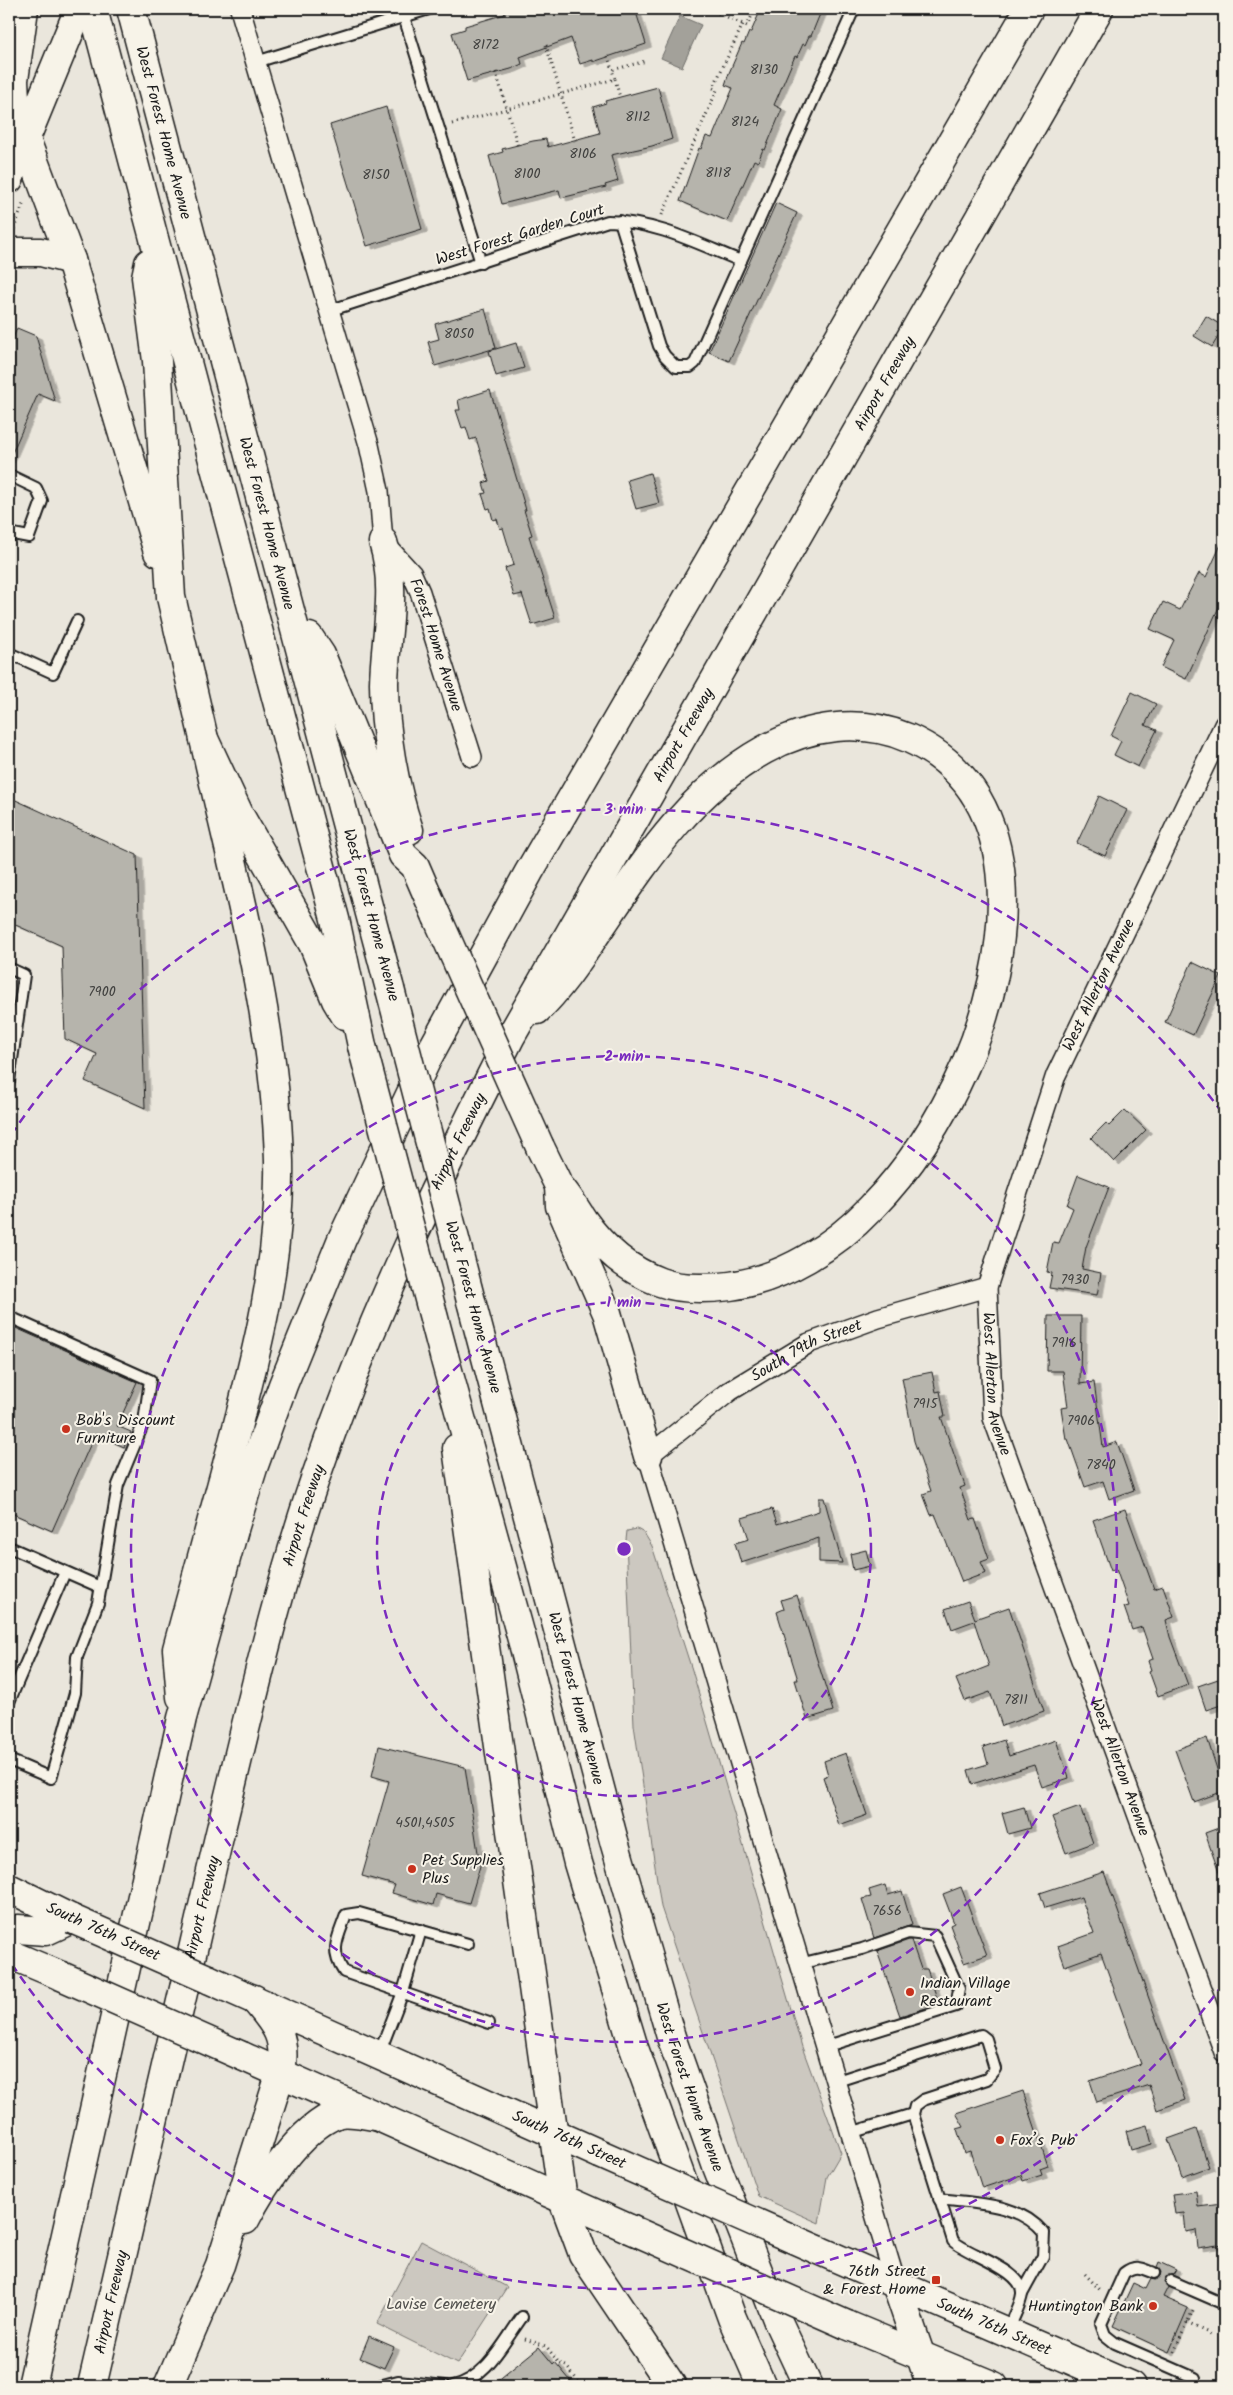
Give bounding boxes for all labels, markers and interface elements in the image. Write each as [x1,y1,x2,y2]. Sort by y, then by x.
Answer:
house number: 8172 [472,34,500,56]
street label: West Forest Home Avenue [129,43,199,222]
house number: 8130 [750,59,778,81]
house number: 8112 [625,106,651,128]
house number: 8124 [731,111,760,133]
house number: 8106 [569,143,597,165]
house number: 8118 [705,162,731,184]
house number: 8100 [514,163,540,185]
house number: 8150 [362,164,390,186]
street label: West Forest Garden Court [432,197,608,273]
house number: 8050 [444,323,474,345]
street label: Airport Freeway [847,331,922,436]
street label: West Forest Home Avenue [232,434,302,613]
street label: Forest Home Avenue [403,574,469,715]
street label: Airport Freeway [646,683,721,787]
text: 3 min [604,798,643,822]
street label: West Forest Home Avenue [336,826,406,1004]
street label: West Allerton Avenue [1056,914,1142,1056]
house number: 7900 [88,981,116,1003]
text: 2 min [604,1045,644,1069]
street label: Airport Freeway [424,1088,493,1195]
street label: West Forest Home Avenue [438,1218,508,1396]
house number: 7930 [1061,1269,1089,1291]
text: 1 min [607,1291,641,1315]
street label: South 79th Street [746,1312,866,1388]
street label: West Allerton Avenue [976,1312,1018,1459]
house number: 7916 [1051,1332,1077,1354]
house number: 7915 [912,1393,939,1415]
place label: Bob's Discount Furniture [76,1408,176,1451]
house number: 7906 [1067,1410,1095,1432]
marker: Bob's Discount Furniture [60,1423,72,1435]
house number: 7840 [1086,1454,1116,1476]
street label: Airport Freeway [276,1461,332,1569]
centre of rings [615,1540,633,1558]
street label: West Forest Home Avenue [541,1609,611,1788]
house number: 7811 [1004,1689,1028,1711]
street label: West Allerton Avenue [1084,1695,1157,1840]
house number: 4501,4505 [395,1812,456,1834]
place label: Pet Supplies Plus [422,1848,504,1891]
street label: Airport Freeway [178,1853,227,1962]
marker: Pet Supplies Plus [406,1863,418,1875]
street label: South 76th Street [42,1896,165,1969]
house number: 7656 [872,1900,902,1922]
place label: Indian Village Restaurant [920,1971,1010,2014]
marker: Indian Village Restaurant [904,1986,916,1998]
street label: West Forest Home Avenue [649,1999,730,2176]
street label: South 76th Street [508,2104,631,2177]
place label: Fox’s Pub [1010,2128,1076,2153]
marker: Fox’s Pub [994,2134,1006,2146]
street label: Airport Freeway [87,2247,135,2356]
place label: 76th Street & Forest Home [823,2259,927,2302]
marker: 76th Street & Forest Home [930,2274,942,2286]
street label: South 76th Street [933,2291,1056,2363]
park label: Lavise Cemetery [386,2292,497,2317]
place label: Huntington Bank [1028,2294,1143,2319]
marker: Huntington Bank [1147,2300,1159,2312]

